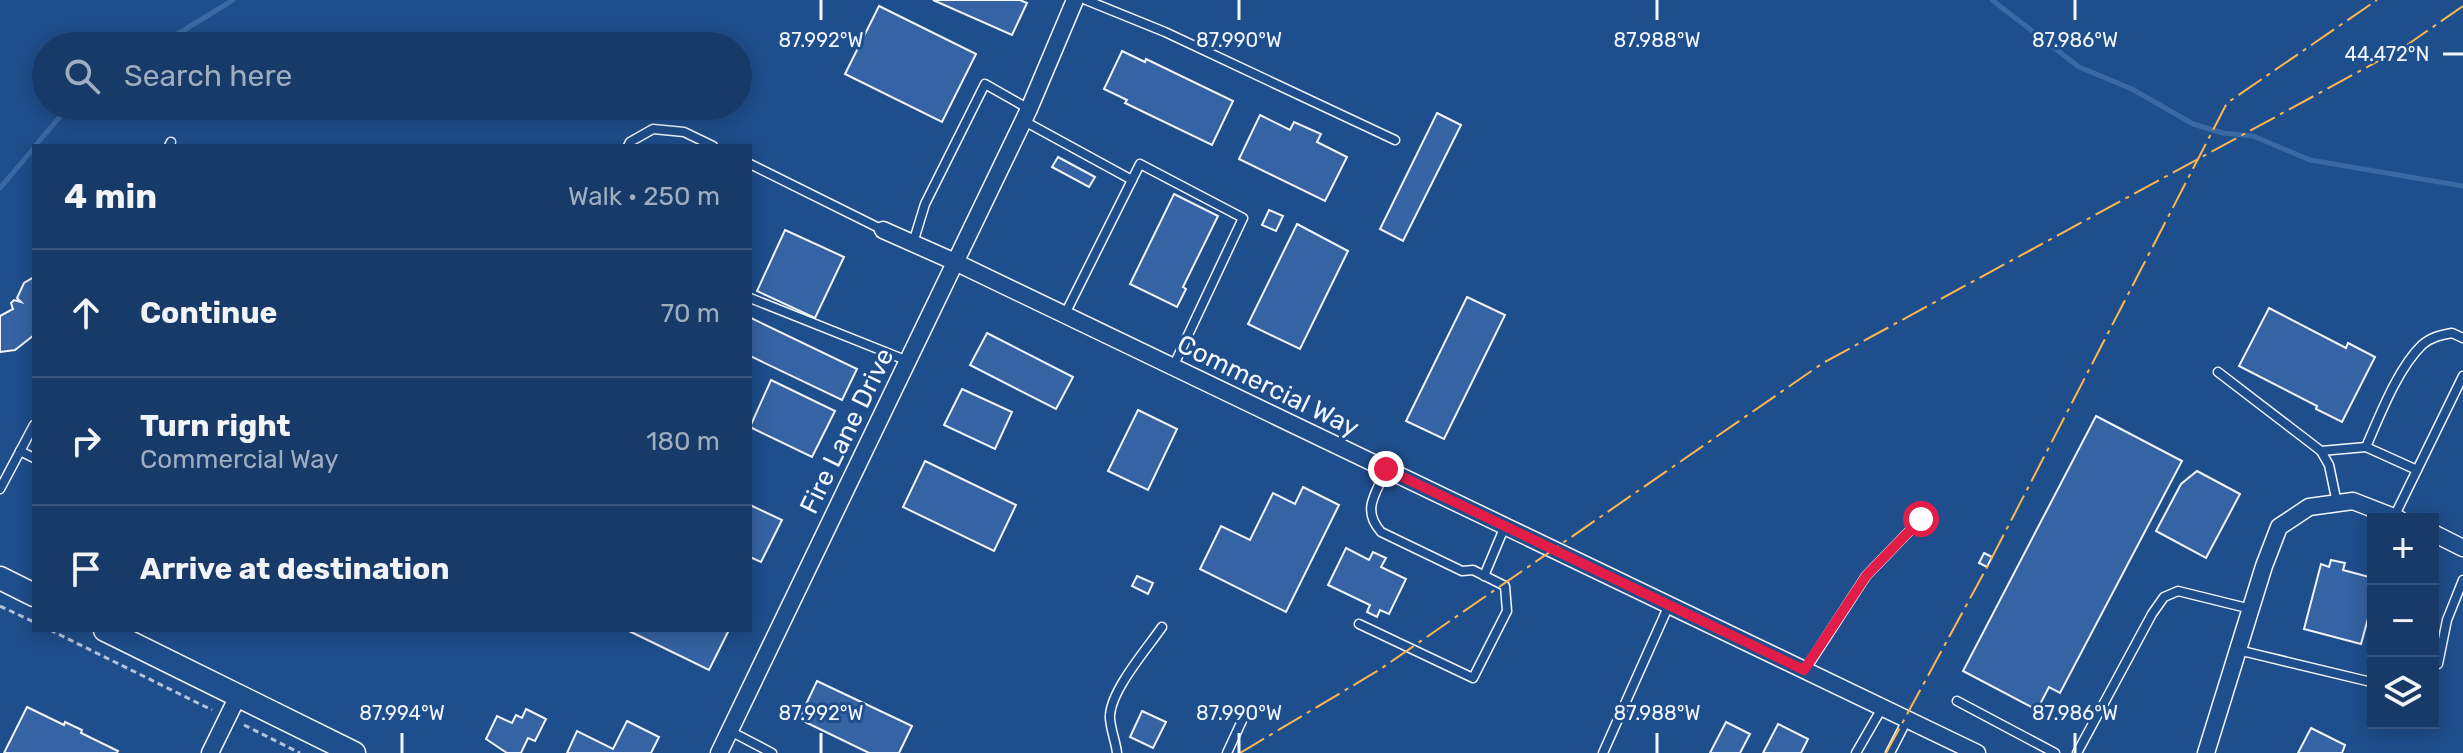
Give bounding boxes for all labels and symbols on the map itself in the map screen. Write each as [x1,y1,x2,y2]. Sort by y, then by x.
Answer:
text: 87.992°W [778,28,864,52]
text: 87.990°W [1196,28,1282,52]
text: 87.988°W [1614,28,1700,52]
text: 87.986°W [2032,28,2118,52]
text: 44.472°N [2345,42,2430,66]
street label: Commercial Way [1172,329,1364,443]
street label: Fire Lane Drive [794,343,900,519]
route end [1368,451,1404,487]
route start [1903,501,1939,537]
text: 87.994°W [359,701,445,725]
text: 87.992°W [778,701,864,725]
text: 87.990°W [1196,701,1282,725]
text: 87.988°W [1614,701,1700,725]
text: 87.986°W [2032,701,2118,725]

